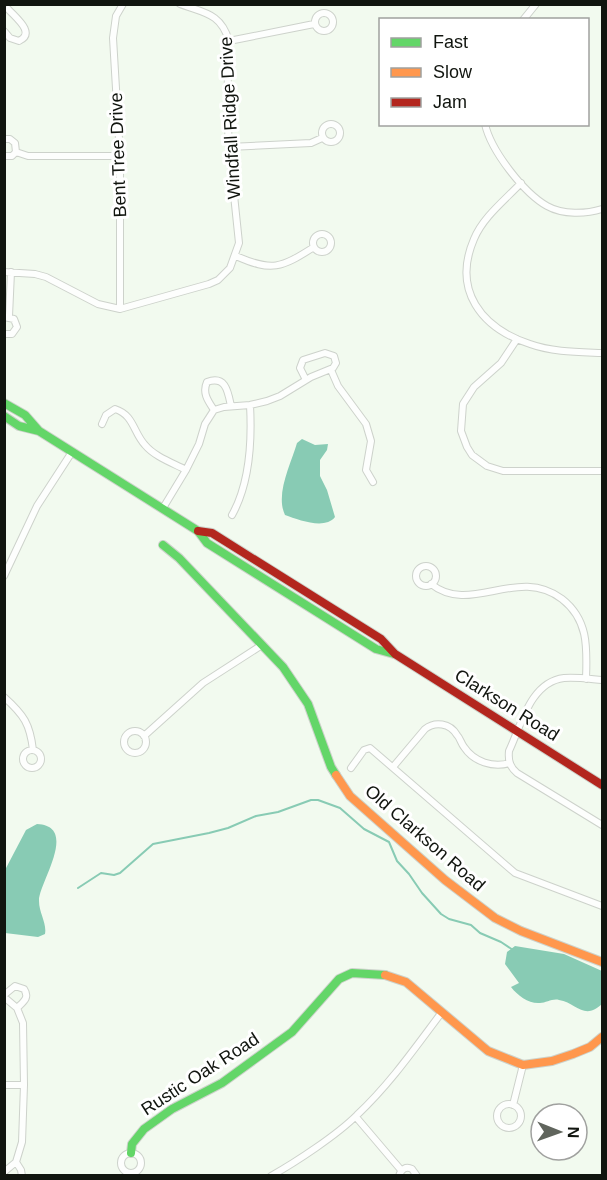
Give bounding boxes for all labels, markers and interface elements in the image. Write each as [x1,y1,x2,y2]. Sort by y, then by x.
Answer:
legend [379,18,589,126]
text: Fast [433,32,468,52]
street label: Windfall Ridge Drive [216,36,244,200]
text: Slow [433,62,473,82]
street label: Bent Tree Drive [106,92,130,218]
text: Jam [433,92,467,112]
street label: Clarkson Road [451,665,563,745]
street label: Old Clarkson Road [361,781,489,895]
street label: Rustic Oak Road [137,1029,263,1119]
north arrow [529,1102,589,1162]
text: N [565,1126,582,1138]

